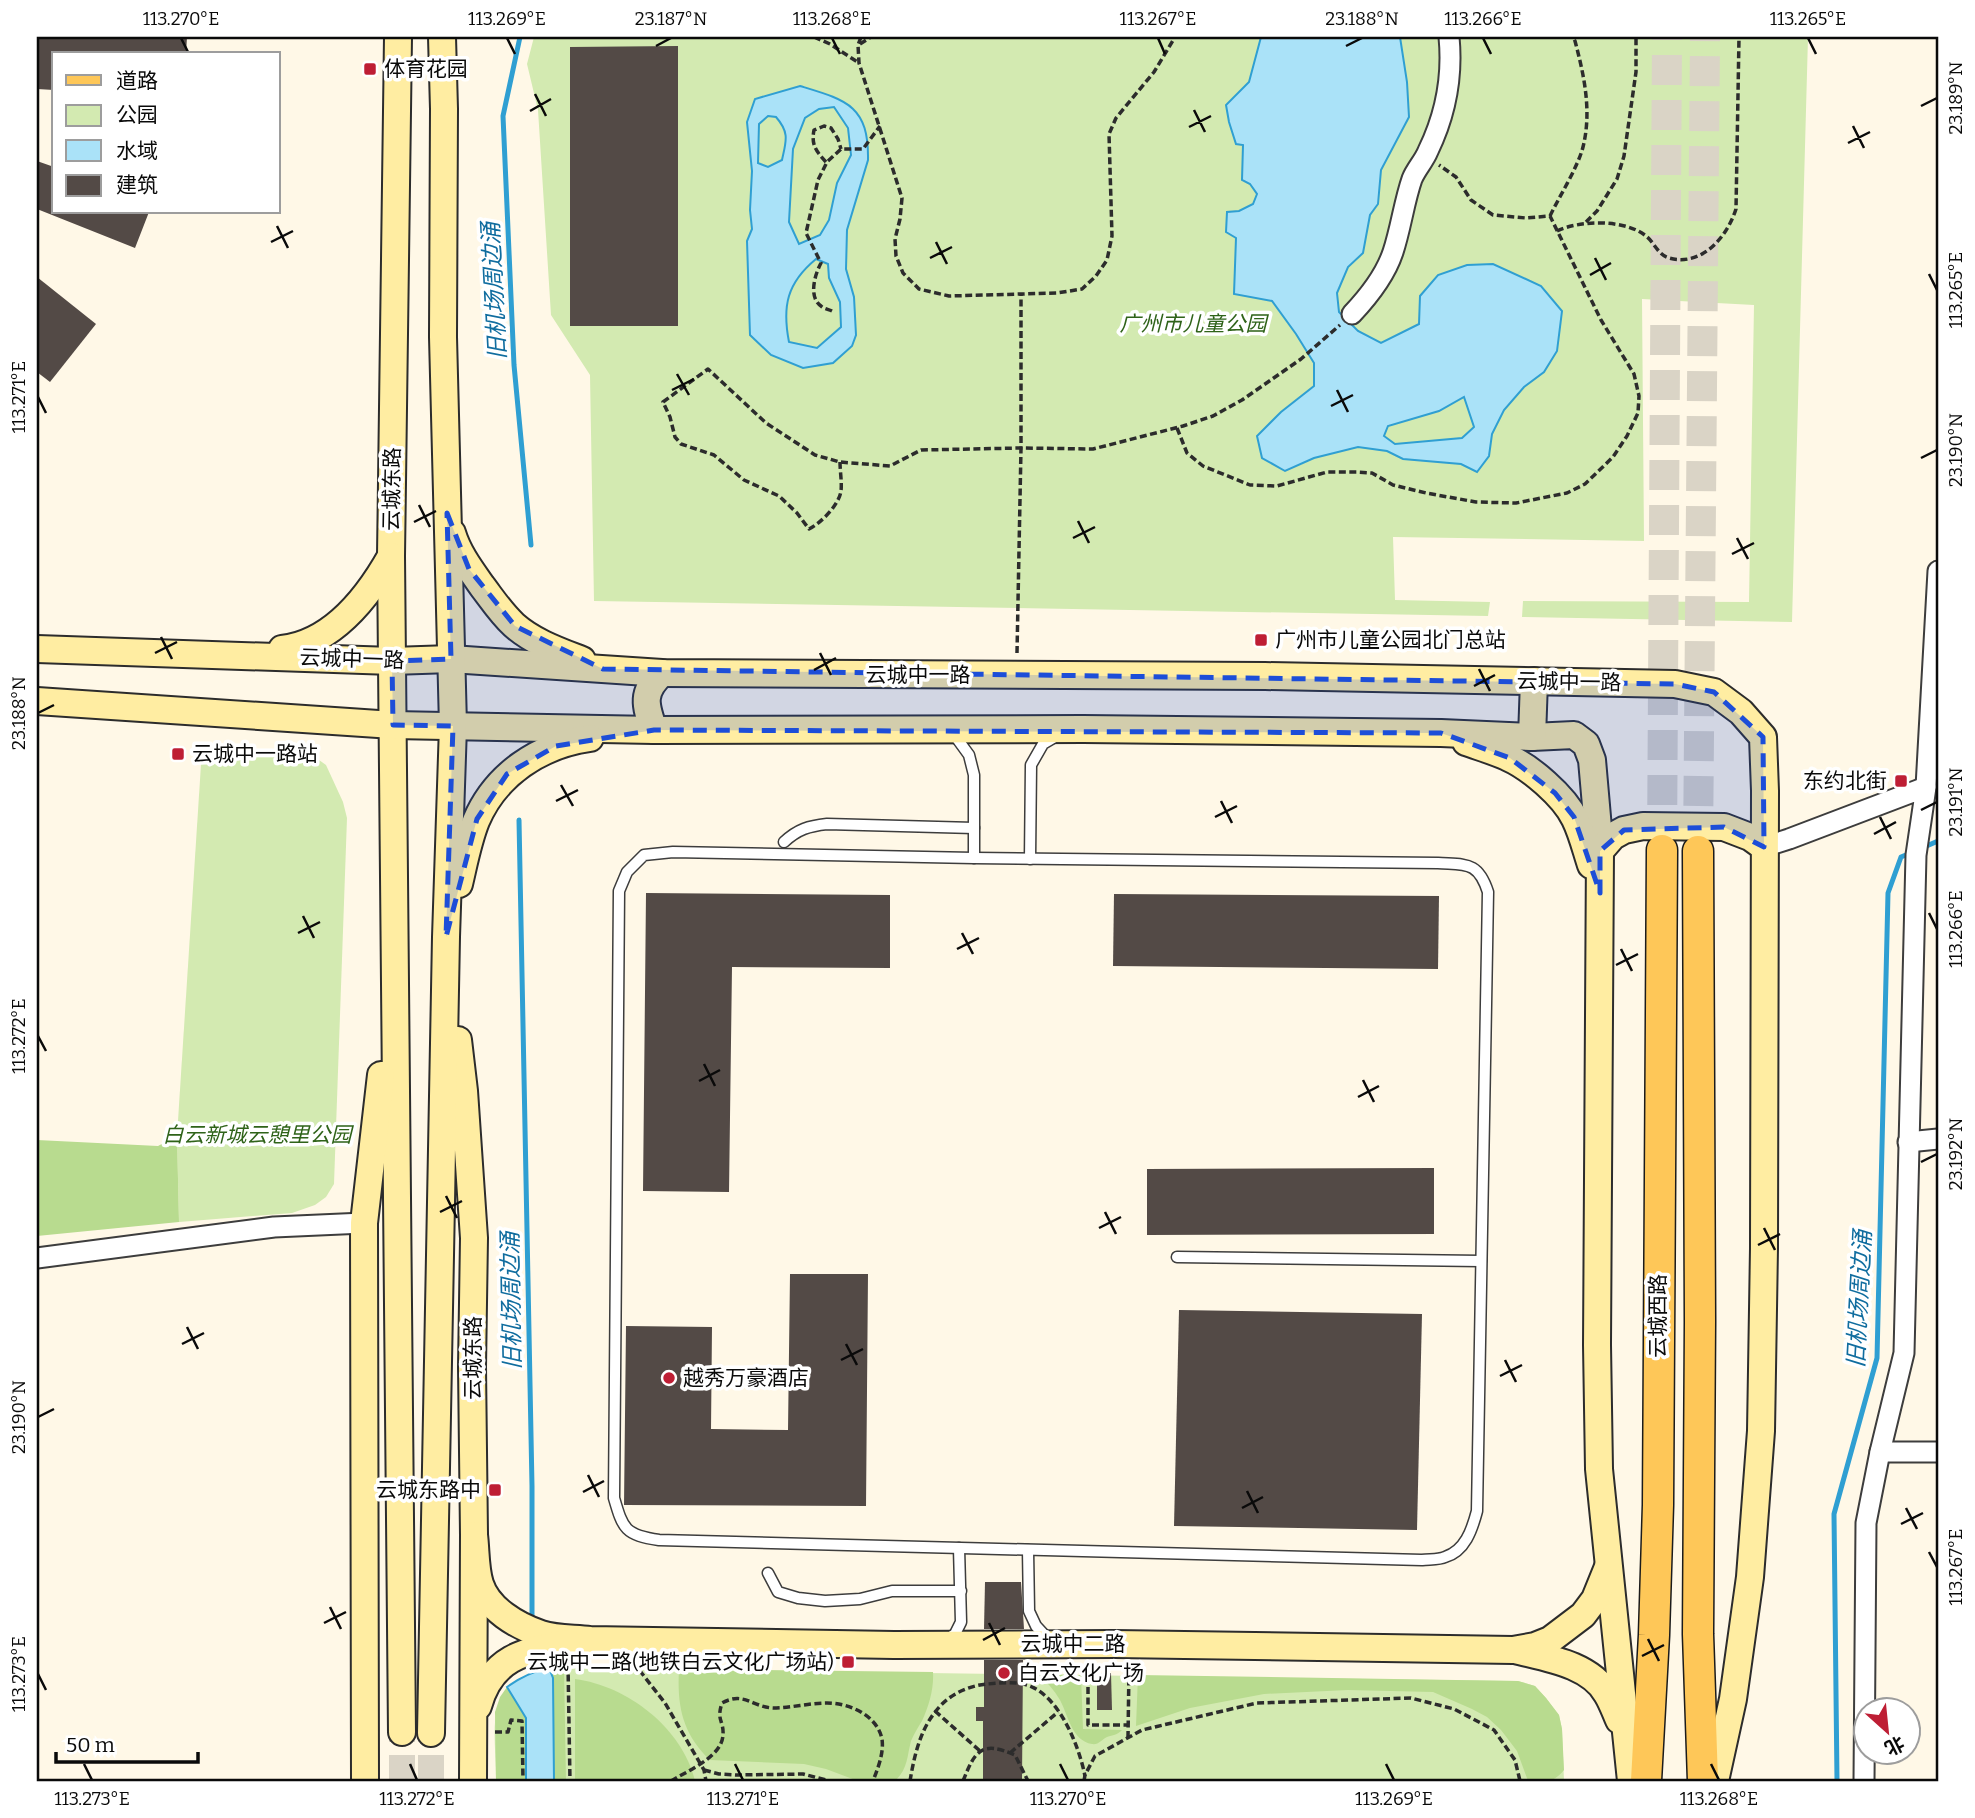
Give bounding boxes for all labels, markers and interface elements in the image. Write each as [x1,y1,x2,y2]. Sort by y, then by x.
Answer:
text: 113.270°E [143,8,219,30]
text: 113.269°E [468,8,546,30]
text: 23.187°N [635,8,707,30]
text: 113.268°E [793,8,871,30]
text: 113.267°E [1120,8,1196,30]
text: 23.188°N [1325,8,1399,30]
text: 113.266°E [1444,8,1522,30]
text: 113.265°E [1770,8,1846,30]
legend [52,52,280,214]
place label: 体育花园 [384,56,468,82]
marker: 体育花园 [362,61,378,77]
text: 23.189°N [1945,61,1967,135]
text: 道路 [116,68,158,94]
text: 公园 [116,102,158,128]
text: 水域 [116,138,158,164]
text: 建筑 [116,172,158,198]
water label: 旧机场周边涌 [476,218,512,361]
text: 113.265°E [1945,252,1967,328]
park label: 广州市儿童公园 [1120,311,1269,337]
text: 113.271°E [8,361,30,433]
text: 23.190°N [1945,413,1967,487]
street label: 云城东路 [378,447,406,531]
place label: 广州市儿童公园北门总站 [1275,627,1506,653]
marker: 广州市儿童公园北门总站 [1253,632,1269,648]
street label: 云城中一路 [299,644,405,674]
street label: 云城中一路 [866,662,971,688]
street label: 云城中一路 [1516,668,1622,696]
text: 23.188°N [8,676,30,750]
place label: 云城中一路站 [192,741,318,767]
marker: 云城中一路站 [170,746,186,762]
text: 23.191°N [1945,767,1967,837]
place label: 东约北街 [1803,768,1887,794]
marker: 东约北街 [1893,773,1909,789]
text: 113.266°E [1945,890,1967,968]
text: 113.272°E [8,998,30,1074]
text: 23.192°N [1945,1118,1967,1190]
park label: 白云新城云憩里公园 [163,1122,354,1148]
water label: 旧机场周边涌 [1841,1226,1877,1369]
water label: 旧机场周边涌 [496,1229,526,1370]
street label: 云城西路 [1645,1274,1671,1358]
street label: 云城东路 [460,1316,486,1400]
place label: 越秀万豪酒店 [683,1365,809,1391]
marker: 越秀万豪酒店 [661,1370,677,1386]
text: 23.190°N [8,1380,30,1454]
place label: 云城东路中 [376,1477,481,1503]
marker: 云城东路中 [487,1482,503,1498]
text: 113.267°E [1945,1529,1967,1605]
street label: 云城中二路 [1021,1631,1126,1657]
text: 113.273°E [8,1636,30,1712]
place label: 云城中二路(地铁白云文化广场站) [527,1649,834,1675]
marker: 云城中二路(地铁白云文化广场站) [840,1654,856,1670]
place label: 白云文化广场 [1018,1660,1144,1686]
marker: 白云文化广场 [996,1665,1012,1681]
north arrow [1853,1696,1923,1766]
scale bar [56,1720,198,1764]
text: 北 [1881,1731,1908,1760]
text: 50 m [66,1732,115,1758]
text: 113.273°E [54,1788,130,1810]
text: 113.272°E [379,1788,455,1810]
text: 113.271°E [707,1788,779,1810]
text: 113.270°E [1030,1788,1106,1810]
text: 113.269°E [1355,1788,1433,1810]
text: 113.268°E [1680,1788,1758,1810]

